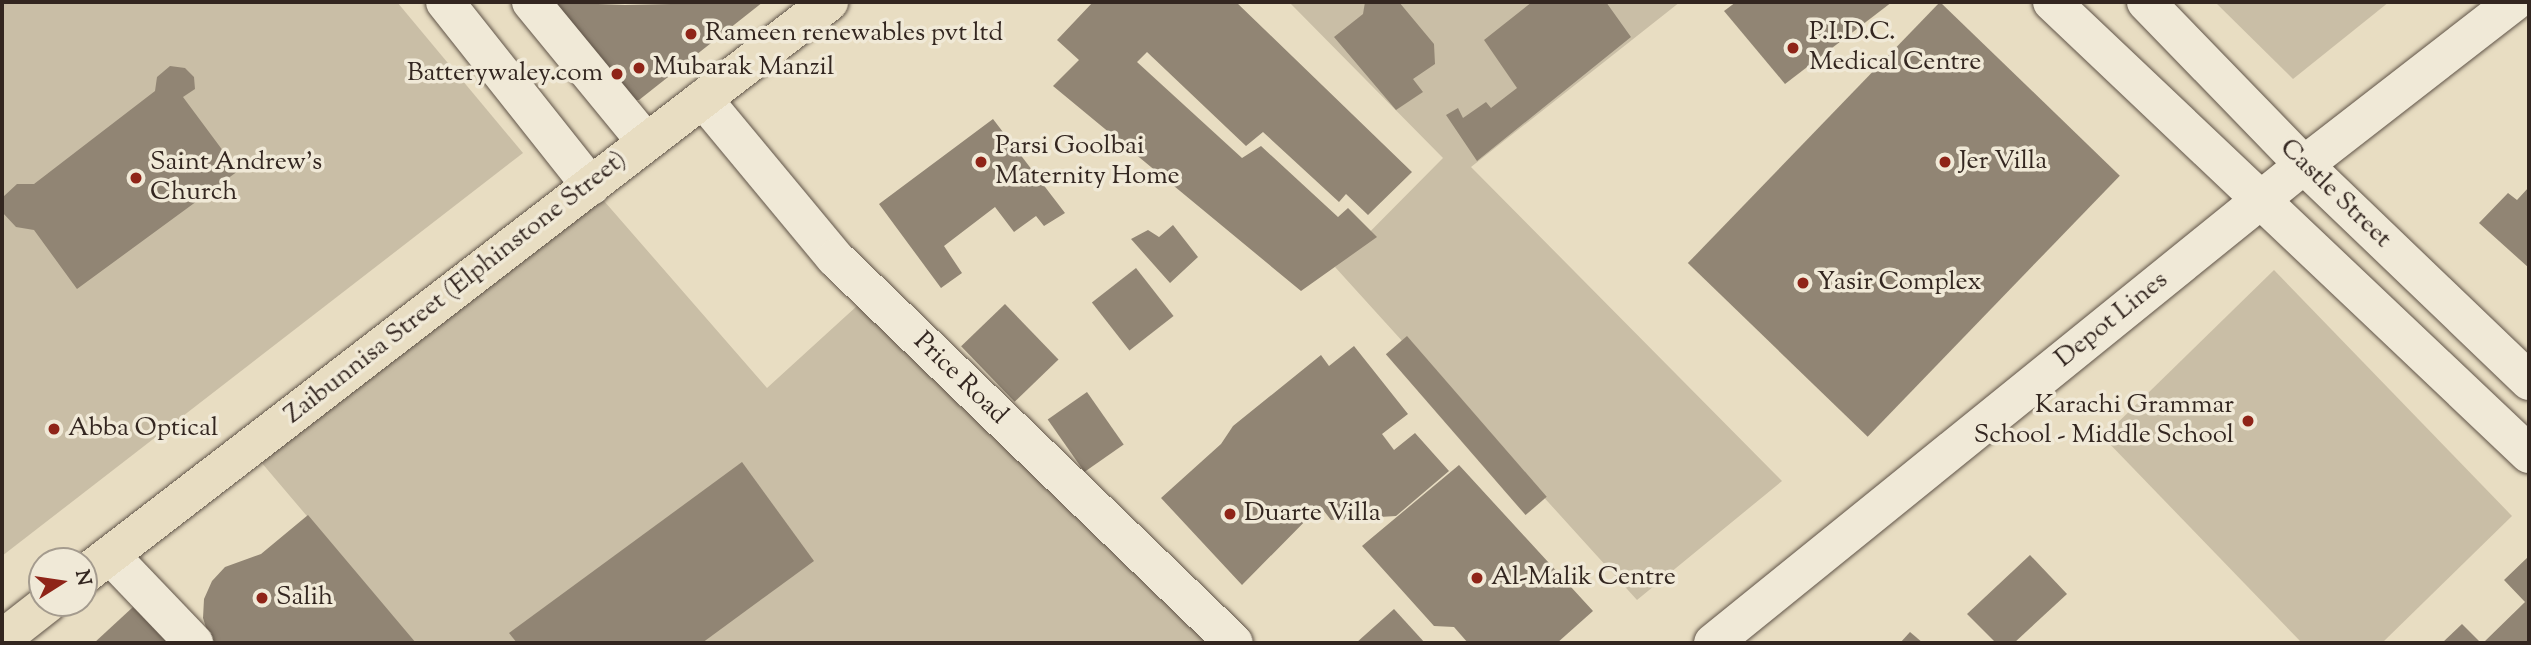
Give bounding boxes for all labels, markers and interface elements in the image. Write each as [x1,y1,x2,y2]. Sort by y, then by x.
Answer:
place label: P.I.D.C. Medical Centre [1809,17,1981,78]
place label: Rameen renewables pvt ltd [705,18,1003,50]
marker: Rameen renewables pvt ltd [683,26,699,42]
marker: P.I.D.C. Medical Centre [1783,38,1803,58]
place label: Mubarak Manzil [653,52,834,84]
place label: Batterywaley.com [407,58,603,90]
marker: Mubarak Manzil [631,60,647,76]
marker: Batterywaley.com [609,66,625,82]
place label: Parsi Goolbai Maternity Home [995,131,1180,192]
street label: Castle Street [2273,133,2397,255]
street label: Zaibunnisa Street (Elphinstone Street) [279,145,633,431]
place label: Jer Villa [1959,146,2047,178]
place label: Saint Andrew's Church [150,147,322,208]
marker: Parsi Goolbai Maternity Home [973,154,989,170]
marker: Jer Villa [1937,154,1953,170]
marker: Saint Andrew's Church [128,170,144,186]
street label: Depot Lines [2049,265,2175,375]
place label: Yasir Complex [1817,267,1982,299]
marker: Yasir Complex [1795,275,1811,291]
street label: Price Road [906,326,1014,432]
place label: Karachi Grammar School - Middle School [1974,390,2234,452]
place label: Abba Optical [68,413,218,445]
marker: Karachi Grammar School - Middle School [2240,413,2256,429]
marker: Abba Optical [46,421,62,437]
place label: Duarte Villa [1244,498,1381,530]
marker: Duarte Villa [1222,506,1238,522]
north arrow [28,547,98,617]
place label: Al-Malik Centre [1491,562,1676,594]
text: N [67,568,97,588]
marker: Al-Malik Centre [1469,570,1485,586]
place label: Salih [276,582,333,614]
marker: Salih [254,590,270,606]

